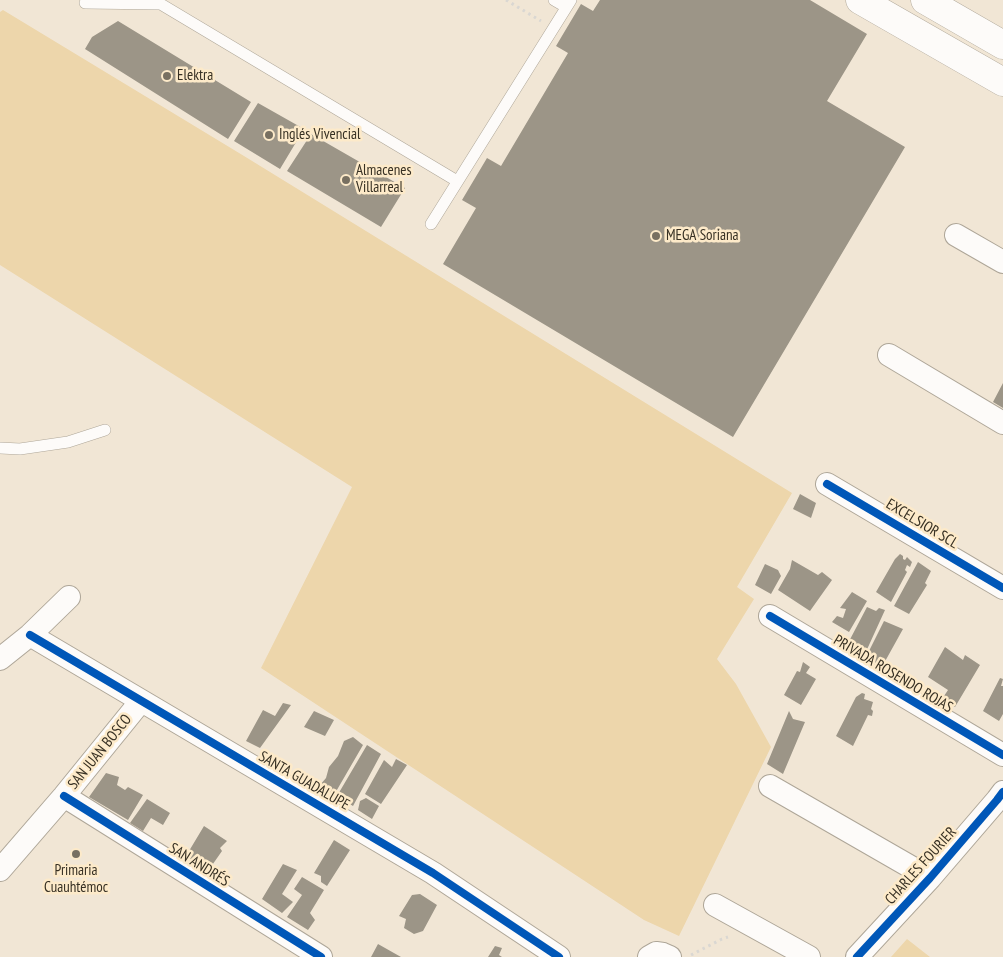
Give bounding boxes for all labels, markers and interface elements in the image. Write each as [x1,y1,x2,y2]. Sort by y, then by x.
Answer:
place label: Elektra [177,67,213,85]
marker: Elektra [161,70,173,82]
place label: Inglés Vivencial [279,126,360,144]
marker: Inglés Vivencial [263,129,275,141]
place label: Almacenes Villarreal [356,162,411,197]
marker: Almacenes Villarreal [340,174,352,186]
place label: MEGA Soriana [666,227,738,245]
marker: MEGA Soriana [650,230,662,242]
street label: EXCELSIOR SCL [883,495,961,553]
street label: PRIVADA ROSENDO ROJAS [830,631,956,717]
street label: SAN JUAN BOSCO [64,711,136,793]
street label: SANTA GUADALUPE [255,748,353,814]
street label: CHARLES FOURIER [882,824,960,908]
street label: SAN ANDRÉS [165,839,233,891]
marker: Primaria Cuauhtémoc [70,848,82,860]
place label: Primaria Cuauhtémoc [44,862,108,897]

